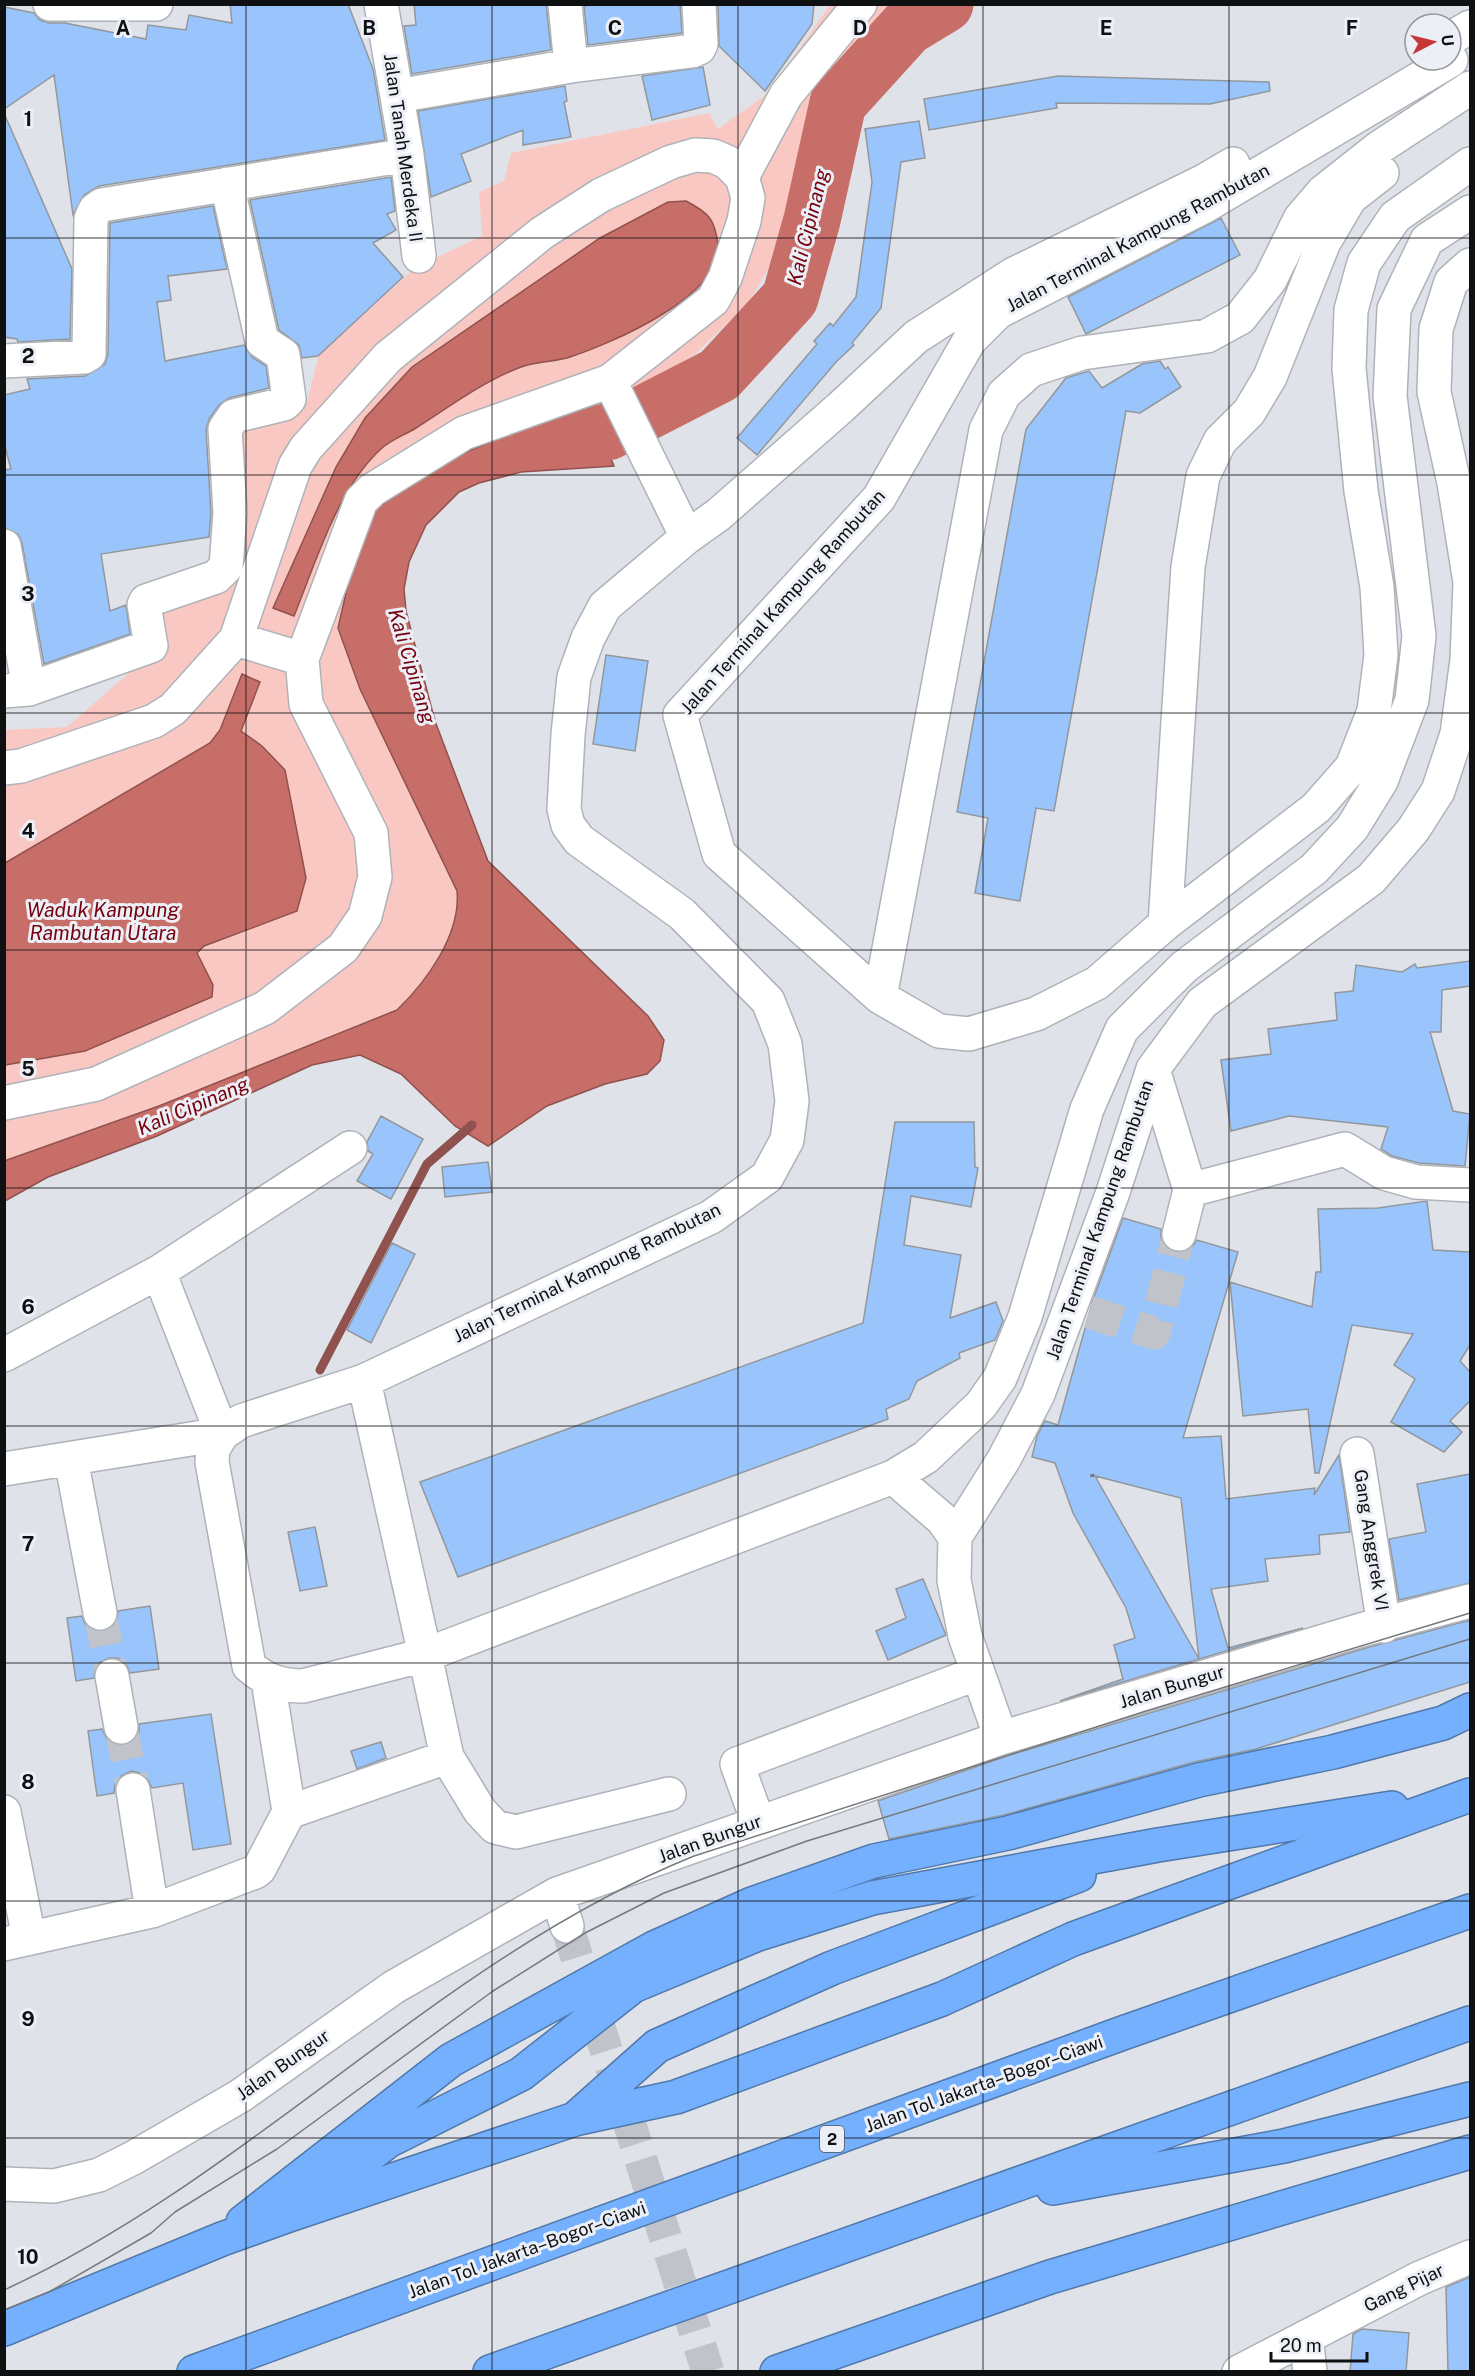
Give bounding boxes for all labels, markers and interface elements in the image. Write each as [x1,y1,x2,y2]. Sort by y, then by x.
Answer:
north arrow [1403,12,1463,72]
text: A [116,16,130,40]
text: B [362,16,376,40]
text: C [608,16,622,40]
text: D [853,16,867,40]
text: E [1100,16,1112,40]
text: F [1346,16,1358,40]
text: U [1437,33,1458,47]
street label: Jalan Tanah Merdeka II [380,52,427,243]
text: 1 [24,107,32,131]
street label: Jalan Terminal Kampung Rambutan [1003,159,1273,316]
water label: Kali Cipinang [782,166,834,288]
text: 2 [22,344,34,368]
street label: Jalan Terminal Kampung Rambutan [676,485,889,718]
text: 3 [21,582,35,606]
water label: Kali Cipinang [383,606,441,726]
text: 4 [21,819,35,843]
water label: Waduk Kampung Rambutan Utara [27,898,179,945]
text: 5 [21,1057,35,1081]
water label: Kali Cipinang [134,1072,253,1140]
street label: Jalan Terminal Kampung Rambutan [1042,1077,1157,1363]
street label: Jalan Terminal Kampung Rambutan [450,1198,724,1347]
text: 6 [21,1295,35,1319]
street label: Gang Anggrek VI [1350,1468,1393,1612]
text: 7 [22,1532,34,1556]
street label: Jalan Bungur [1117,1661,1227,1712]
text: 8 [21,1770,35,1794]
street label: Jalan Bungur [655,1810,764,1867]
text: 9 [21,2007,35,2031]
street label: Jalan Bungur [232,2025,333,2104]
street label: Jalan Tol Jakarta–Bogor–Ciawi [862,2031,1106,2136]
road number: 2 [820,2126,844,2152]
street label: Jalan Tol Jakarta–Bogor–Ciawi [405,2197,649,2302]
text: 10 [17,2245,39,2269]
street label: Gang Pijar [1360,2259,1447,2316]
scale bar [1271,2325,1367,2363]
text: 20 m [1280,2335,1322,2356]

